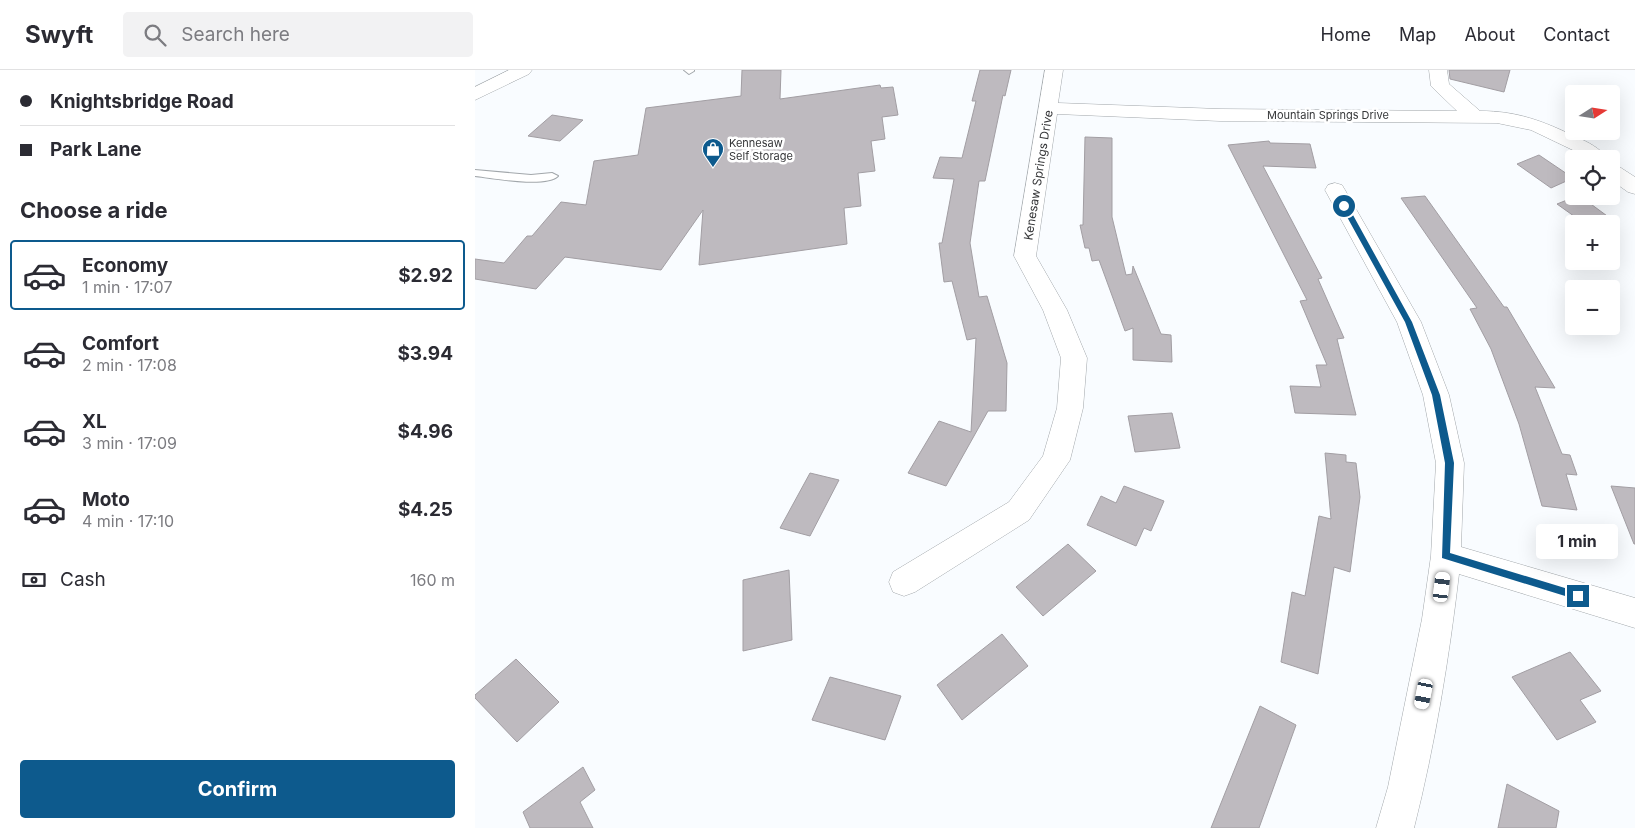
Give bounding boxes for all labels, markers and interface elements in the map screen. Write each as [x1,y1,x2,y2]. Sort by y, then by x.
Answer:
search box [123,12,473,57]
text: Swyft [25,20,93,49]
icon: search [141,21,169,49]
text: Search here [181,23,290,46]
text: Home [1321,24,1371,45]
text: Map [1399,24,1436,45]
text: About [1464,24,1515,45]
text: Contact [1543,24,1610,45]
north arrow [1565,85,1620,140]
map controls [1565,85,1620,335]
text: Knightsbridge Road [50,90,234,113]
street label: Mountain Springs Drive [1267,108,1389,122]
street label: Kenesaw Springs Drive [1020,109,1056,241]
place label: Kennesaw Self Storage [729,136,793,163]
shop icon: Kennesaw Self Storage [701,137,725,168]
text: Park Lane [50,138,142,161]
button: locate [1565,150,1620,205]
route start [1333,195,1355,217]
text: Choose a ride [20,197,168,223]
button: + [1565,215,1620,270]
icon: car [22,253,67,298]
text: Economy [82,254,168,277]
text: $2.92 [398,264,453,287]
text: 1 min · 17:07 [82,277,172,297]
button: − [1565,280,1620,335]
icon: car [22,331,67,376]
text: Comfort [82,332,159,355]
text: $3.94 [397,342,453,365]
text: 2 min · 17:08 [82,355,177,375]
icon: car [22,409,67,454]
text: XL [82,410,107,433]
text: $4.96 [398,420,453,443]
text: 3 min · 17:09 [82,433,177,453]
icon: car [22,487,67,532]
text: Moto [82,488,130,511]
text: $4.25 [398,498,453,521]
text: 4 min · 17:10 [82,511,174,531]
callout: 1 min [1537,524,1619,558]
text: 1 min [1557,531,1597,551]
icon: cash [20,566,48,594]
text: Cash [60,568,106,591]
text: 160 m [410,570,455,590]
car [1432,571,1451,603]
route end [1567,585,1589,607]
car [1413,678,1434,710]
button: Confirm [20,760,455,818]

